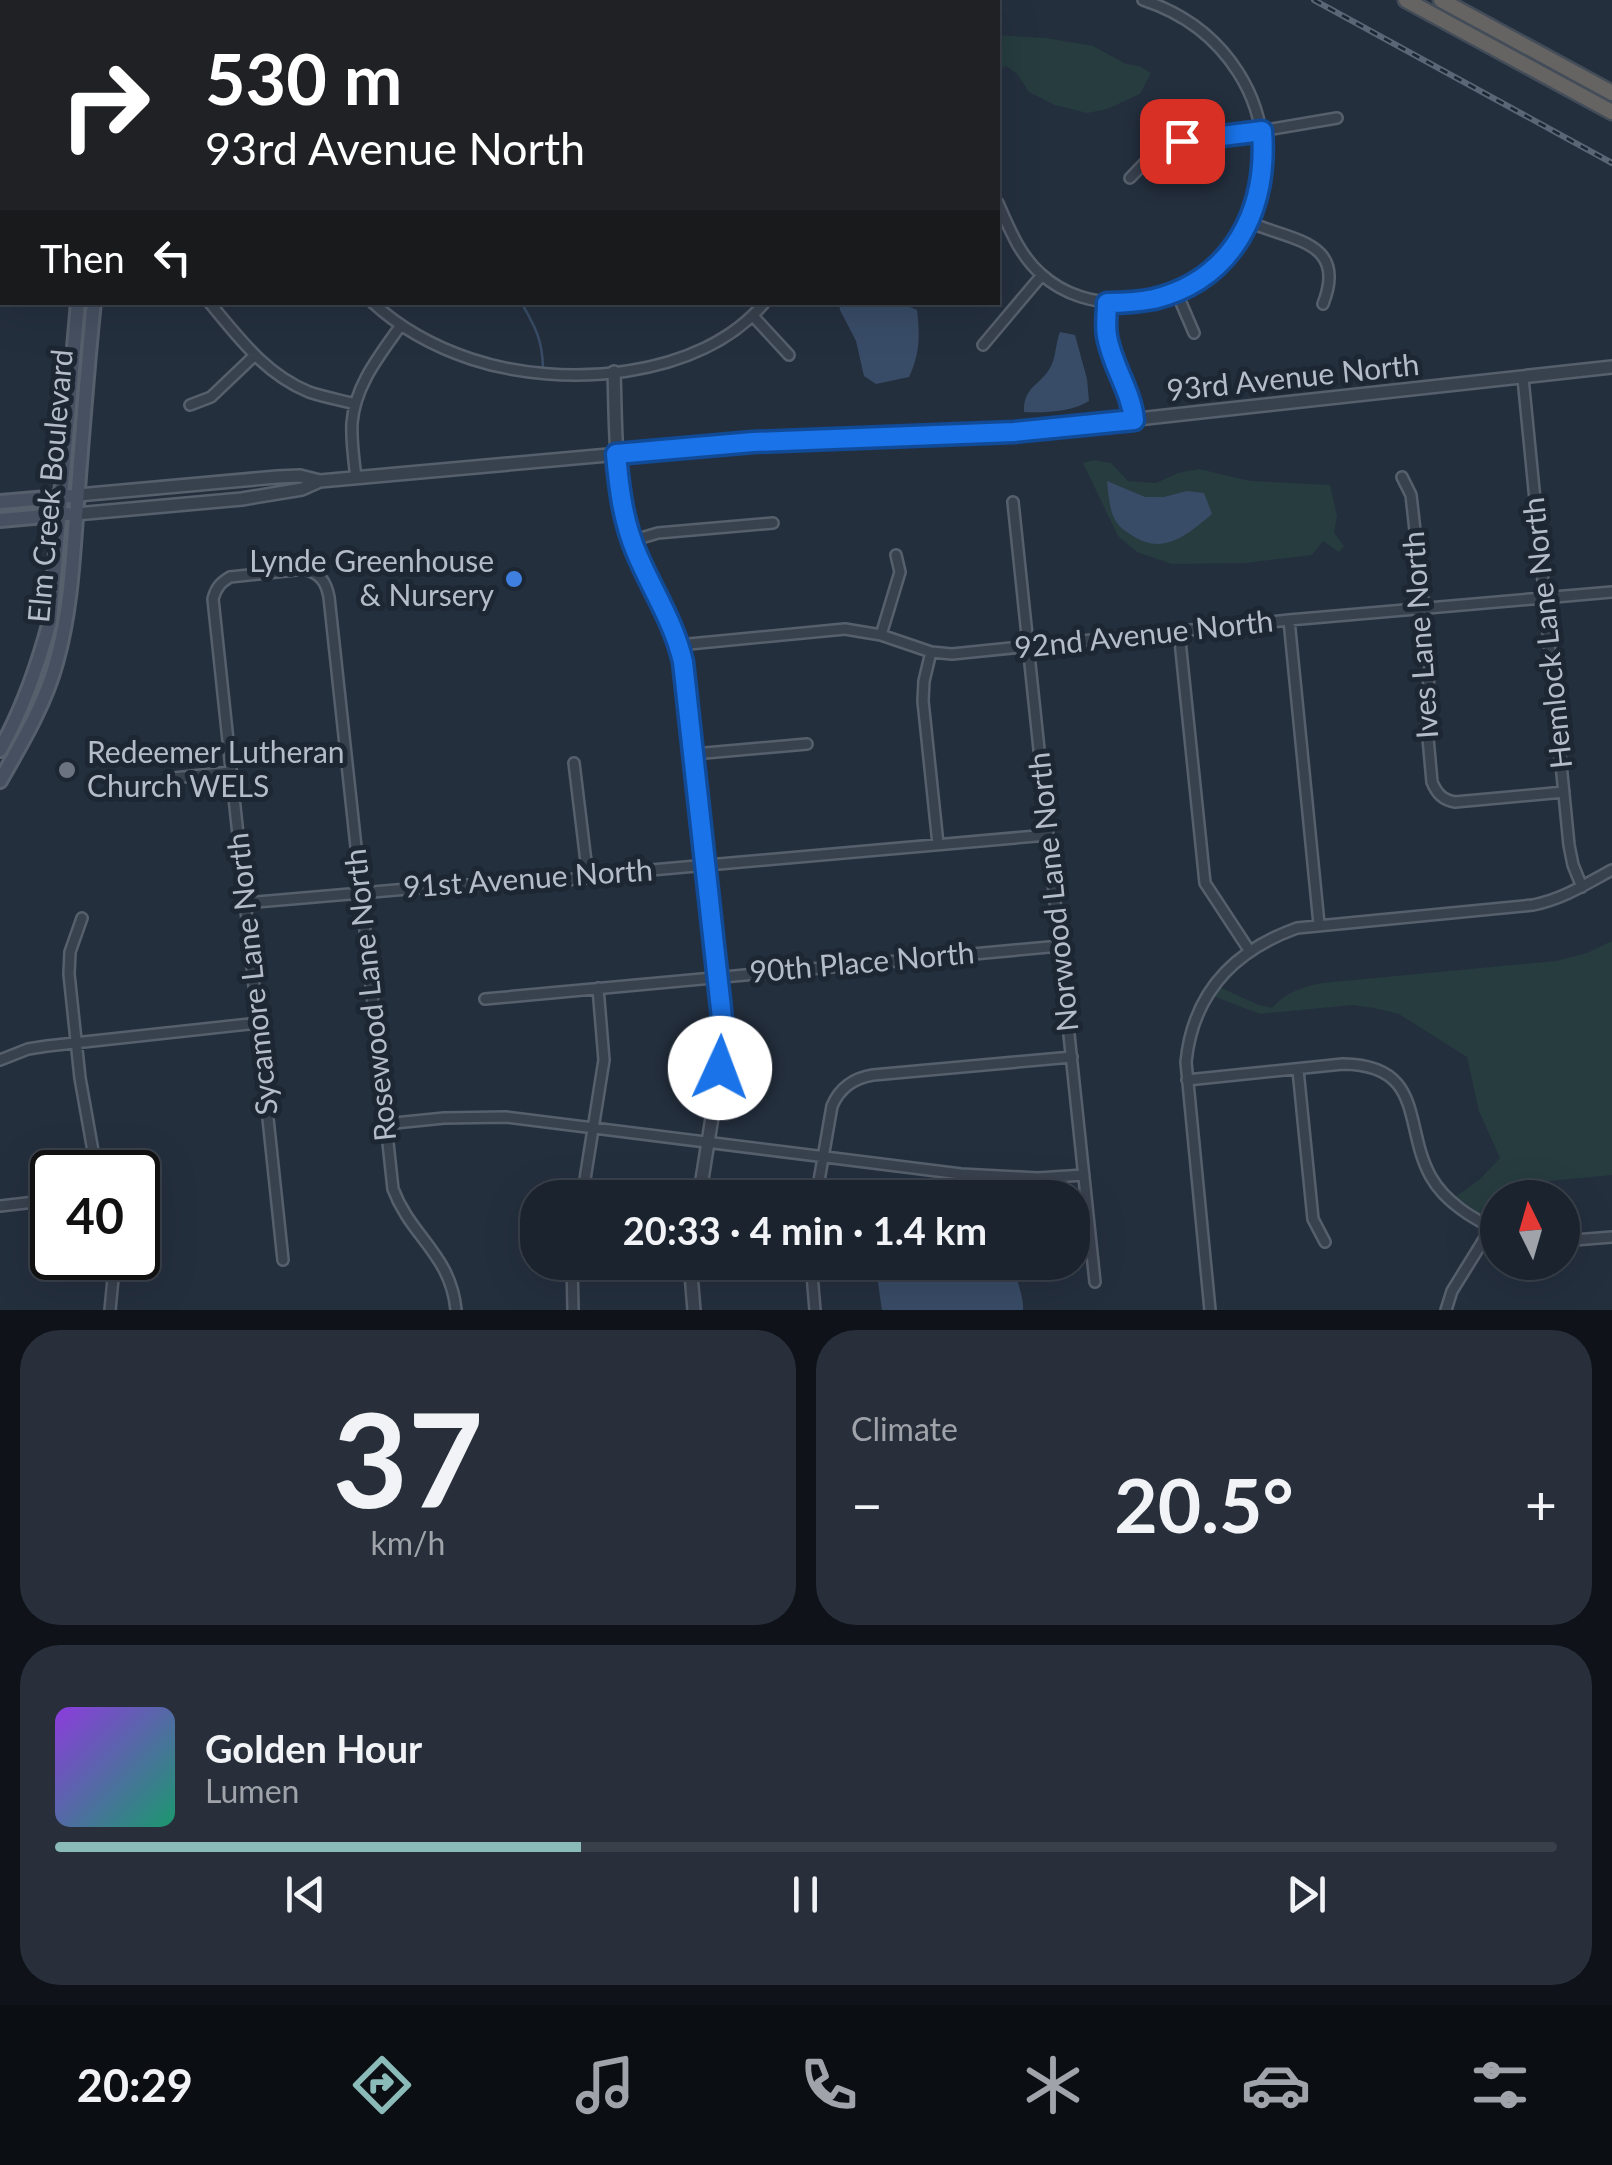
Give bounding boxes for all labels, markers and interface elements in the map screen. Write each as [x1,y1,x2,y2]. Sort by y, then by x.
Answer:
text: 530 m [205,36,402,120]
icon: right [40,40,170,170]
pin [1140,99,1225,184]
icon: arrive [1155,114,1210,169]
text: 93rd Avenue North [205,121,585,175]
icon: left [145,230,200,285]
text: Then [40,235,125,281]
street label: 93rd Avenue North [1165,345,1421,407]
street label: Elm Creek Boulevard [19,348,79,624]
street label: Hemlock Lane North [1514,496,1578,771]
street label: Ives Lane North [1394,530,1444,740]
place label: Lynde Greenhouse & Nursery [249,542,495,612]
marker: Lynde Greenhouse & Nursery [503,568,525,590]
street label: 92nd Avenue North [1013,602,1275,664]
place label: Redeemer Lutheran Church WELS [87,733,345,803]
street label: Norwood Lane North [1019,751,1085,1034]
marker: Redeemer Lutheran Church WELS [56,759,78,781]
street label: Sycamore Lane North [218,831,284,1117]
street label: Rosewood Lane North [336,847,402,1143]
street label: 91st Avenue North [402,850,654,904]
street label: 90th Place North [748,933,976,989]
position arrow [668,1016,772,1120]
speed limit sign: 40 [30,1150,160,1280]
north arrow [1480,1180,1580,1280]
map controls [1480,1180,1580,1280]
text: 20:33 · 4 min · 1.4 km [623,1207,987,1253]
text: 37 [333,1380,483,1536]
text: Climate [851,1409,958,1448]
text: 20.5° [1114,1459,1294,1549]
text: − [851,1471,883,1537]
text: + [1525,1471,1557,1537]
text: km/h [371,1523,445,1562]
text: Golden Hour [205,1725,422,1771]
text: Lumen [205,1771,299,1810]
icon: previous [278,1867,333,1922]
icon: pause [778,1867,833,1922]
icon: next [1279,1867,1334,1922]
icon: directions [347,2050,417,2120]
icon: music [570,2050,640,2120]
icon: phone [794,2050,864,2120]
icon: climate [1018,2050,1088,2120]
icon: car [1241,2050,1311,2120]
icon: filters [1465,2050,1535,2120]
text: 20:29 [77,2058,193,2112]

